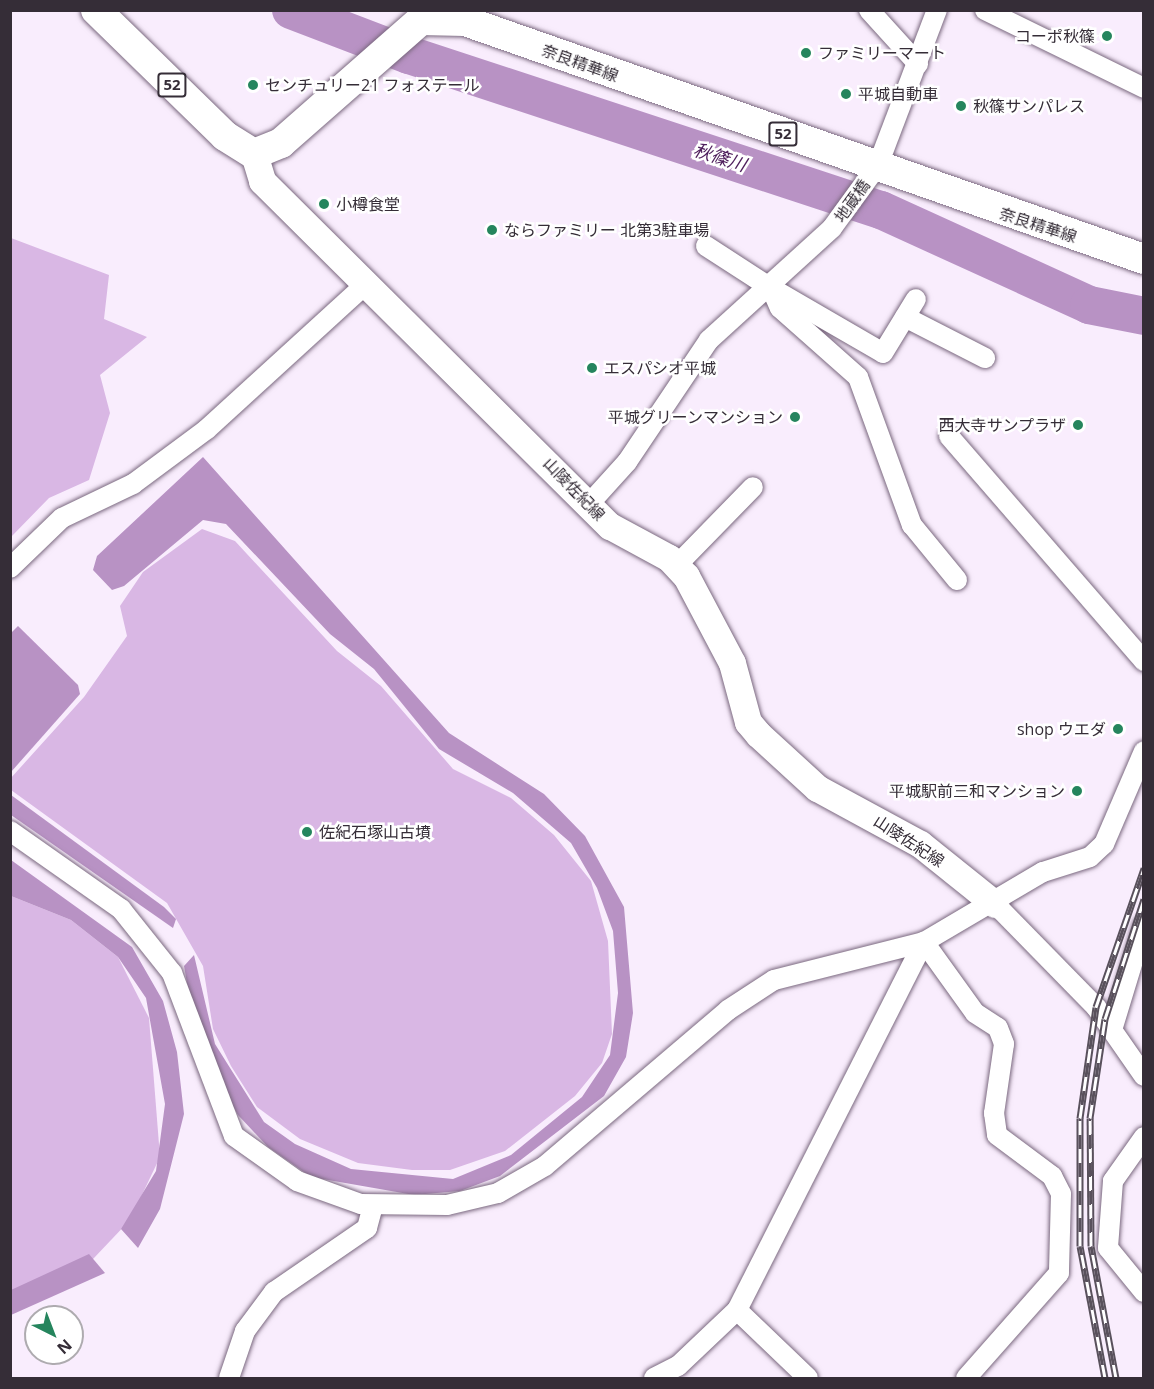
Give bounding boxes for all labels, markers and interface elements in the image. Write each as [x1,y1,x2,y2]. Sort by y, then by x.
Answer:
place label: コーポ秋篠 [1015,26,1095,46]
marker: コーポ秋篠 [1100,29,1114,43]
street label: 奈良精華線 [539,40,621,86]
place label: ファミリーマート [818,43,946,63]
marker: ファミリーマート [799,46,813,60]
road number: 52 [157,73,187,97]
place label: センチュリー21 フォステール [265,75,479,95]
marker: センチュリー21 フォステール [246,78,260,92]
place label: 平城自動車 [858,84,938,104]
marker: 平城自動車 [839,87,853,101]
place label: 秋篠サンパレス [973,96,1085,116]
marker: 秋篠サンパレス [954,99,968,113]
road number: 52 [768,122,798,146]
water label: 秋篠川 [691,138,749,176]
street label: 地蔵橋 [830,176,874,226]
place label: 小樽食堂 [336,194,400,214]
marker: 小樽食堂 [317,197,331,211]
street label: 奈良精華線 [997,204,1079,246]
place label: ならファミリー 北第3駐車場 [504,220,709,240]
marker: ならファミリー 北第3駐車場 [485,223,499,237]
place label: エスパシオ平城 [604,358,716,378]
marker: エスパシオ平城 [585,361,599,375]
place label: 平城グリーンマンション [607,407,783,427]
marker: 平城グリーンマンション [788,410,802,424]
place label: 西大寺サンプラザ [938,415,1066,435]
marker: 西大寺サンプラザ [1071,418,1085,432]
street label: 山陵佐紀線 [539,454,609,524]
place label: shop ウエダ [1017,719,1106,739]
marker: shop ウエダ [1111,722,1125,736]
place label: 平城駅前三和マンション [889,781,1065,801]
marker: 平城駅前三和マンション [1070,784,1084,798]
street label: 山陵佐紀線 [870,811,948,871]
place label: 佐紀石塚山古墳 [319,822,431,842]
marker: 佐紀石塚山古墳 [300,825,314,839]
north arrow [24,1305,84,1365]
text: N [53,1334,77,1359]

